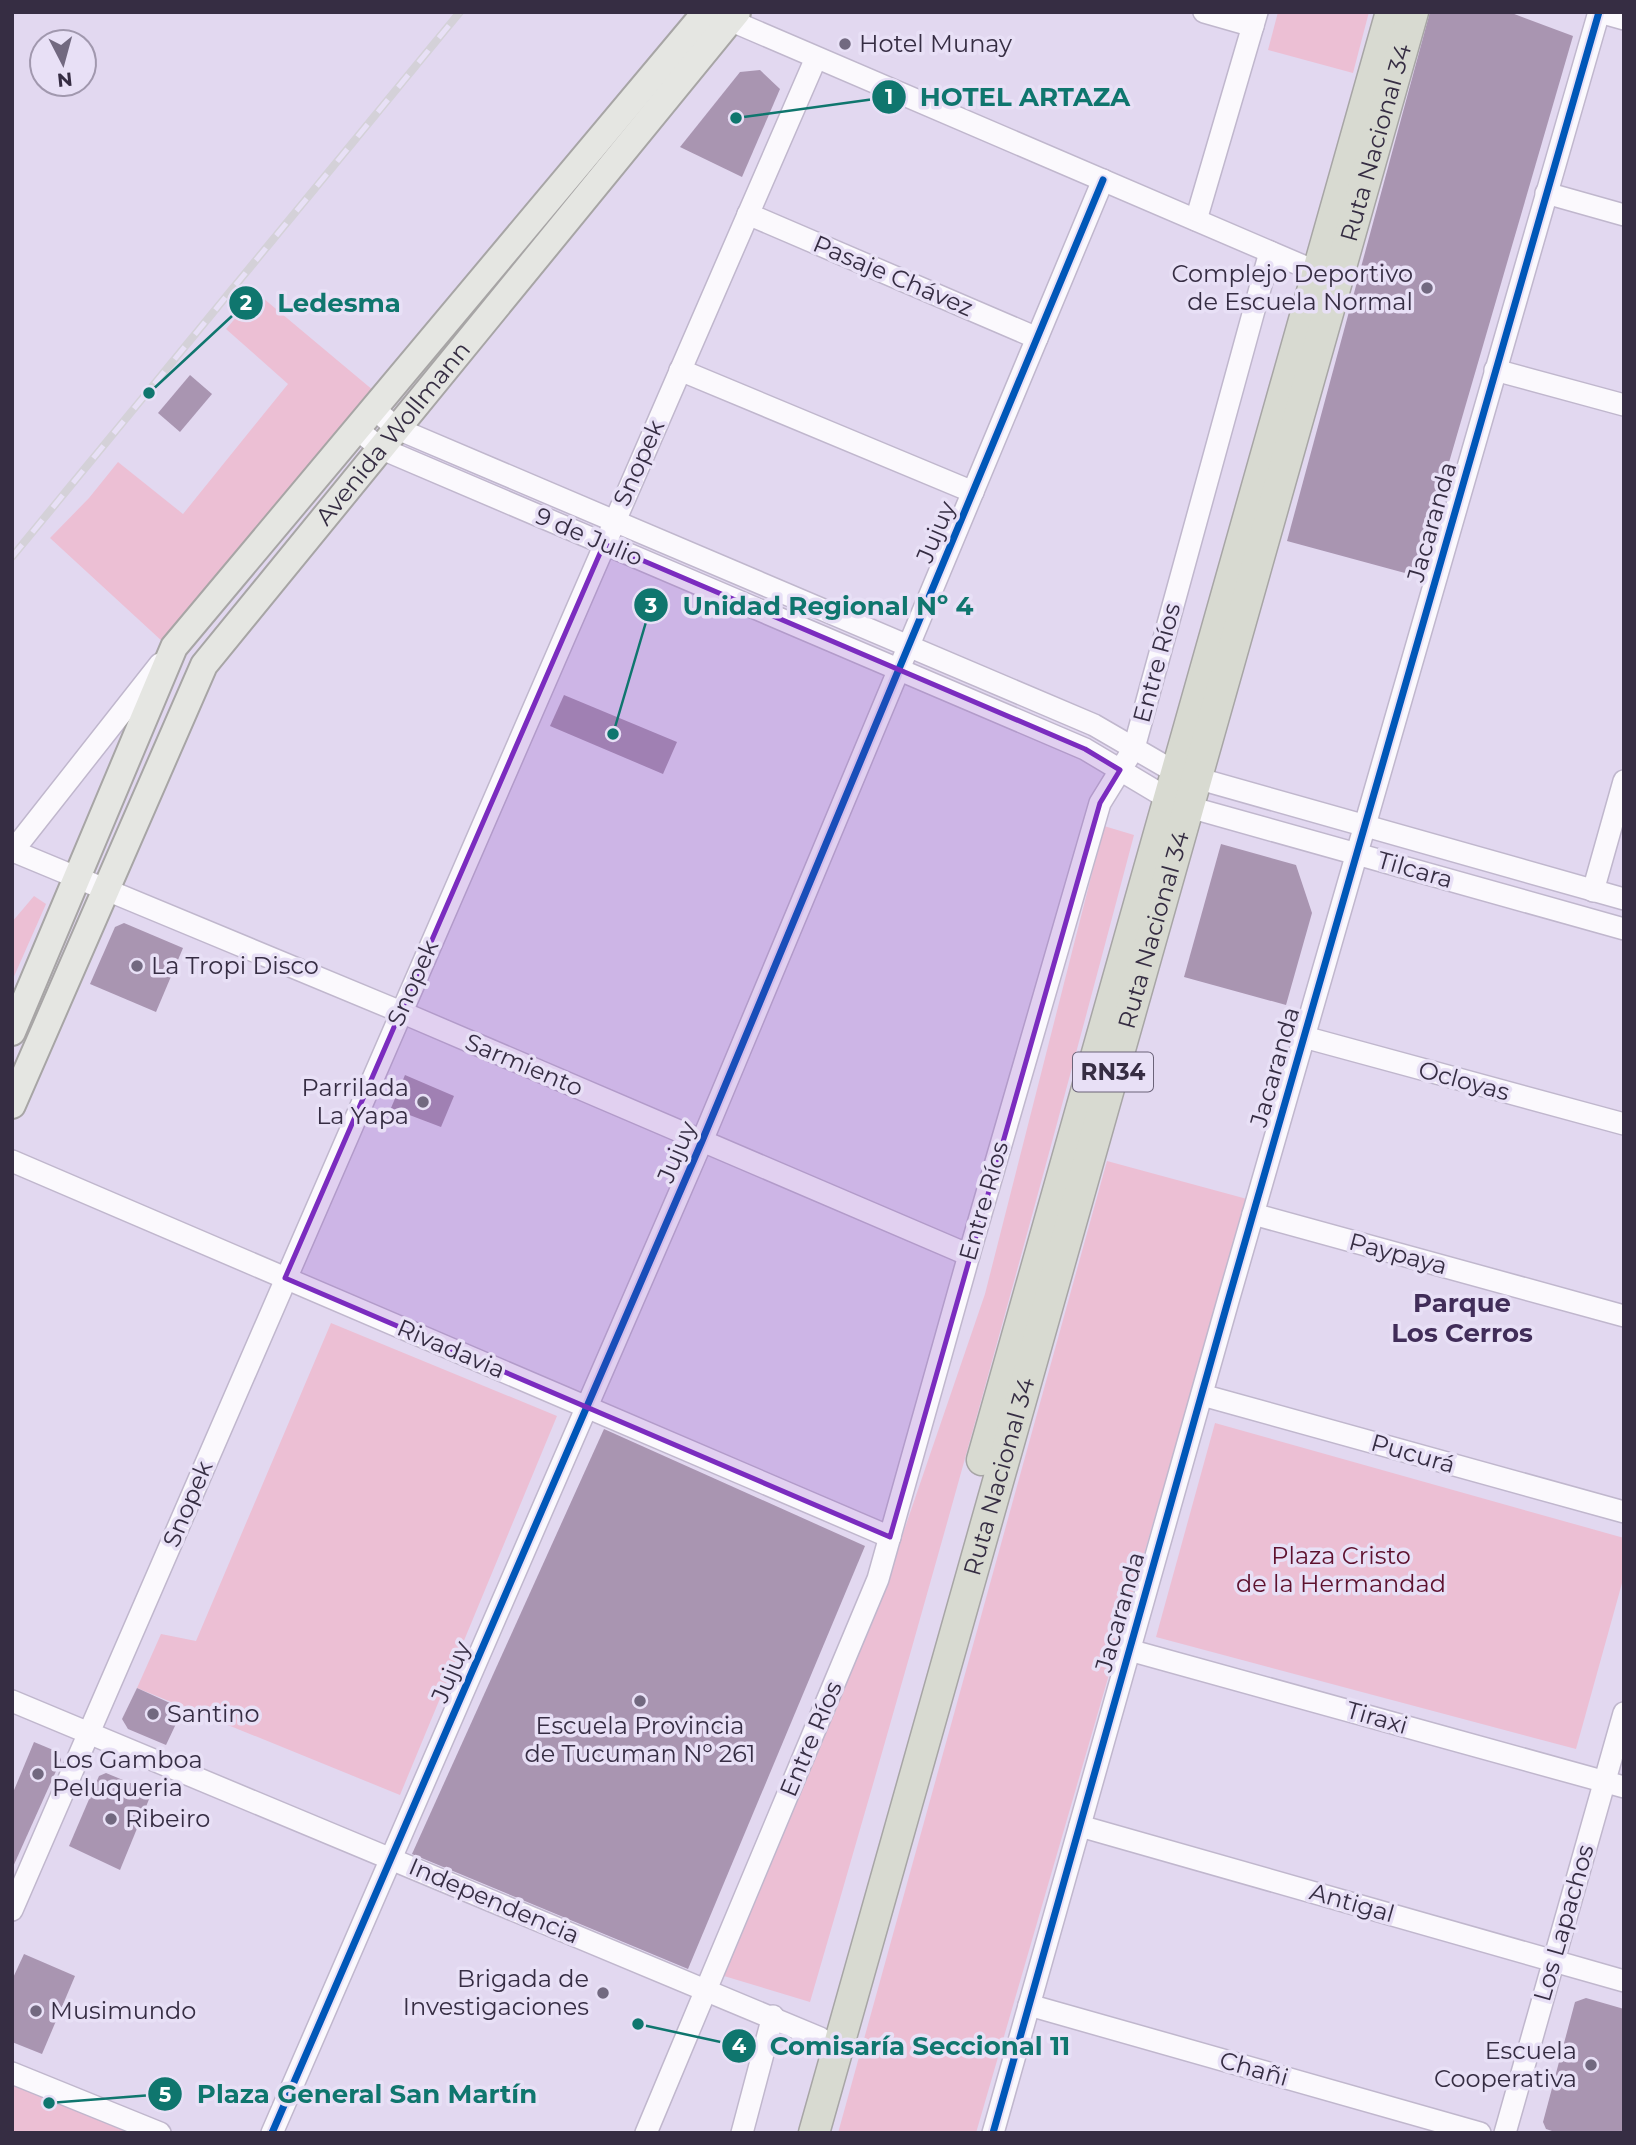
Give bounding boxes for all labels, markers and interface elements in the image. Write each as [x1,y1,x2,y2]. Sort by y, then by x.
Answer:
north arrow [28,28,98,98]
place label: Hotel Munay [859,29,1012,58]
marker: Hotel Munay [837,36,853,52]
street label: Ruta Nacional 34 [1334,40,1417,245]
text: N [56,67,74,92]
callout: HOTEL ARTAZA [871,73,1145,120]
text: HOTEL ARTAZA [920,81,1131,113]
text: 1 [885,84,893,109]
street label: Pasaje Chávez [809,229,977,322]
place label: Complejo Deportivo de Escuela Normal [1172,259,1413,316]
callout: Ledesma [229,279,415,326]
marker: Complejo Deportivo de Escuela Normal [1419,280,1435,296]
text: Ledesma [277,287,401,319]
text: 2 [240,290,252,315]
street label: Avenida Wollmann [309,335,476,531]
street label: Snopek [607,415,671,510]
street label: Jacaranda [1400,459,1462,586]
street label: Jujuy [909,497,961,568]
street label: 9 de Julio [531,501,647,572]
callout: Unidad Regional Nº 4 [633,582,987,629]
text: Unidad Regional Nº 4 [683,590,974,622]
text: 3 [644,593,657,618]
street label: Entre Ríos [1127,600,1186,726]
street label: Ruta Nacional 34 [1112,828,1195,1032]
street label: Tilcara [1374,845,1456,894]
street label: Snopek [381,935,445,1030]
place label: La Tropi Disco [151,951,319,980]
marker: La Tropi Disco [129,958,145,974]
street label: Jacaranda [1243,1004,1305,1131]
street label: Sarmiento [461,1027,588,1102]
road number: RN34 [1073,1052,1153,1092]
street label: Ocloyas [1415,1054,1513,1107]
place label: Parrilada La Yapa [302,1073,409,1130]
marker: Parrilada La Yapa [415,1094,431,1110]
street label: Jujuy [650,1117,702,1188]
street label: Entre Ríos [953,1138,1014,1264]
street label: Paypaya [1346,1227,1450,1280]
district label: Parque Los Cerros [1391,1287,1533,1349]
street label: Rivadavia [393,1313,509,1384]
street label: Ruta Nacional 34 [957,1374,1041,1579]
street label: Pucurá [1368,1428,1458,1479]
street label: Snopek [156,1456,219,1551]
park label: Plaza Cristo de la Hermandad [1236,1541,1446,1598]
street label: Jacaranda [1088,1549,1150,1676]
street label: Jujuy [424,1637,476,1708]
street label: Entre Ríos [773,1677,848,1801]
marker: Escuela Provincia de Tucuman Nº 261 [632,1693,648,1709]
street label: Tiraxi [1343,1695,1411,1740]
place label: Santino [167,1699,260,1728]
marker: Santino [145,1706,161,1722]
place label: Escuela Provincia de Tucuman Nº 261 [525,1711,756,1768]
place label: Los Gamboa Peluqueria [52,1745,203,1802]
marker: Los Gamboa Peluqueria [30,1766,46,1782]
place label: Ribeiro [125,1804,210,1833]
marker: Ribeiro [103,1811,119,1827]
street label: Los Lapachos [1527,1841,1600,2005]
street label: Independencia [405,1852,584,1949]
street label: Antigal [1306,1877,1398,1928]
place label: Brigada de Investigaciones [403,1964,589,2021]
marker: Brigada de Investigaciones [595,1985,611,2001]
place label: Musimundo [50,1996,196,2025]
marker: Musimundo [28,2003,44,2019]
callout: Comisaría Seccional 11 [721,2022,1085,2069]
text: Comisaría Seccional 11 [770,2030,1070,2062]
text: 4 [732,2033,747,2058]
place label: Escuela Cooperativa [1434,2036,1577,2093]
street label: Chañi [1216,2045,1292,2092]
marker: Escuela Cooperativa [1583,2057,1599,2073]
callout: Plaza General San Martín [148,2071,551,2118]
text: Plaza General San Martín [197,2078,537,2110]
text: 5 [159,2082,171,2107]

